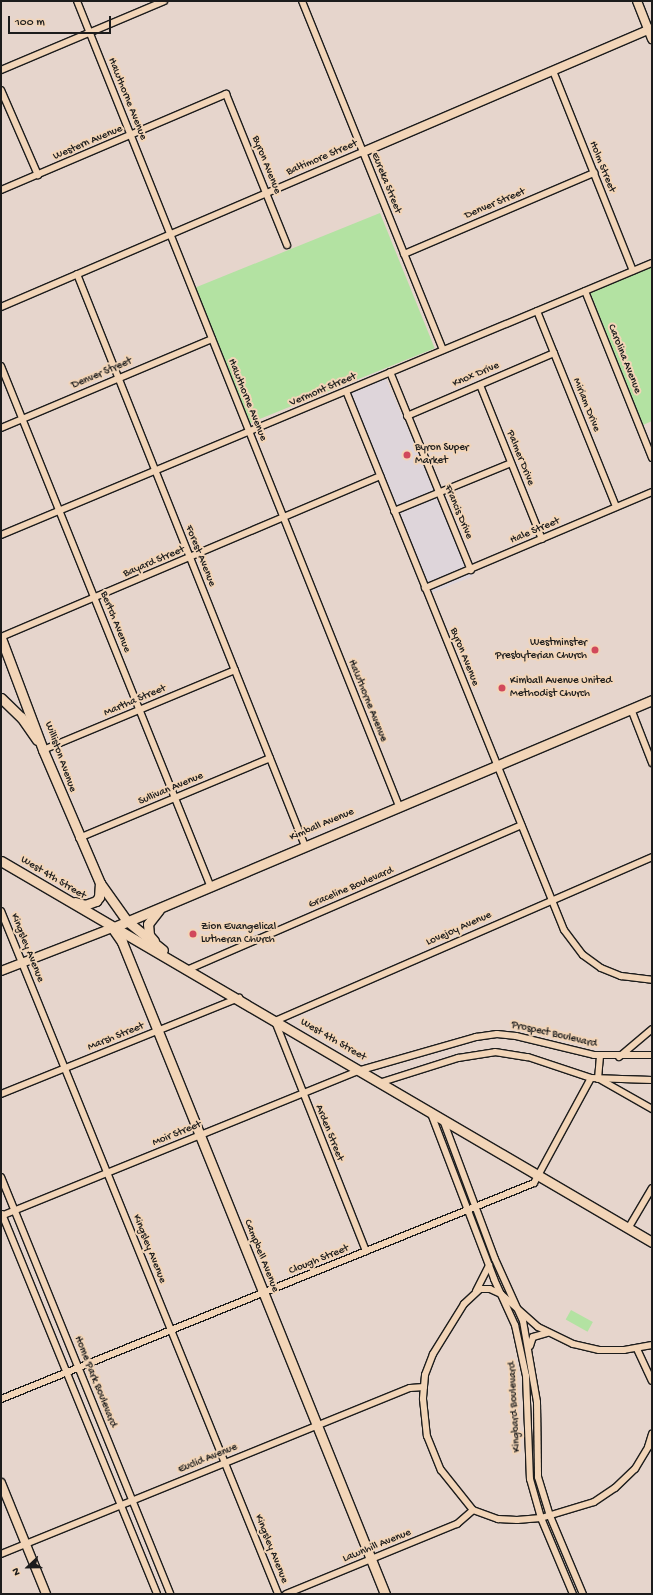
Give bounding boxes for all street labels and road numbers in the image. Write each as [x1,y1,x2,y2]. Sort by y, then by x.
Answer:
street label: Hawthorne Avenue [104,56,150,142]
street label: Western Avenue [51,122,125,164]
street label: Byron Avenue [248,134,284,196]
street label: Baltimore Street [284,137,360,179]
street label: Holm Street [586,139,618,195]
street label: Eureka Street [368,151,404,215]
street label: Denver Street [463,185,527,223]
street label: Carolina Avenue [604,322,644,396]
street label: Denver Street [70,355,134,393]
street label: Hawthorne Avenue [224,357,270,443]
street label: Knox Drive [451,359,501,391]
street label: Vermont Street [288,370,358,410]
street label: Miriam Drive [569,376,603,434]
street label: Palmer Drive [503,428,537,488]
street label: Francis Drive [441,483,475,541]
street label: Hale Street [508,515,562,547]
street label: Forest Avenue [182,523,218,589]
street label: Bayard Street [121,543,187,581]
street label: Bertch Avenue [97,589,133,655]
street label: Byron Avenue [446,626,482,688]
street label: Hawthorne Avenue [344,658,390,744]
street label: Martha Street [102,682,168,720]
street label: Williston Avenue [41,720,79,794]
street label: Sullivan Avenue [136,769,206,809]
street label: Kimball Avenue [288,806,356,844]
street label: West 4th Street [18,853,88,903]
street label: Graceline Boulevard [307,864,395,912]
street label: Lovejoy Avenue [424,909,494,949]
street label: Kingsley Avenue [7,912,47,984]
street label: West 4th Street [298,1016,368,1064]
street label: Prospect Boulevard [510,1019,598,1051]
street label: Marsh Street [86,1020,146,1054]
street label: Arden Street [312,1103,346,1163]
street label: Moir Street [151,1118,203,1150]
street label: Kingsley Avenue [129,1213,169,1285]
street label: Campbell Avenue [240,1218,282,1294]
street label: Clough Street [287,1242,351,1278]
street label: Home Park Boulevard [71,1334,119,1430]
street label: Kingbard Boulevard [506,1361,524,1453]
street label: Euclid Avenue [176,1441,240,1477]
street label: Kingsley Avenue [251,1513,291,1585]
street label: Lawnhill Avenue [341,1526,413,1566]

